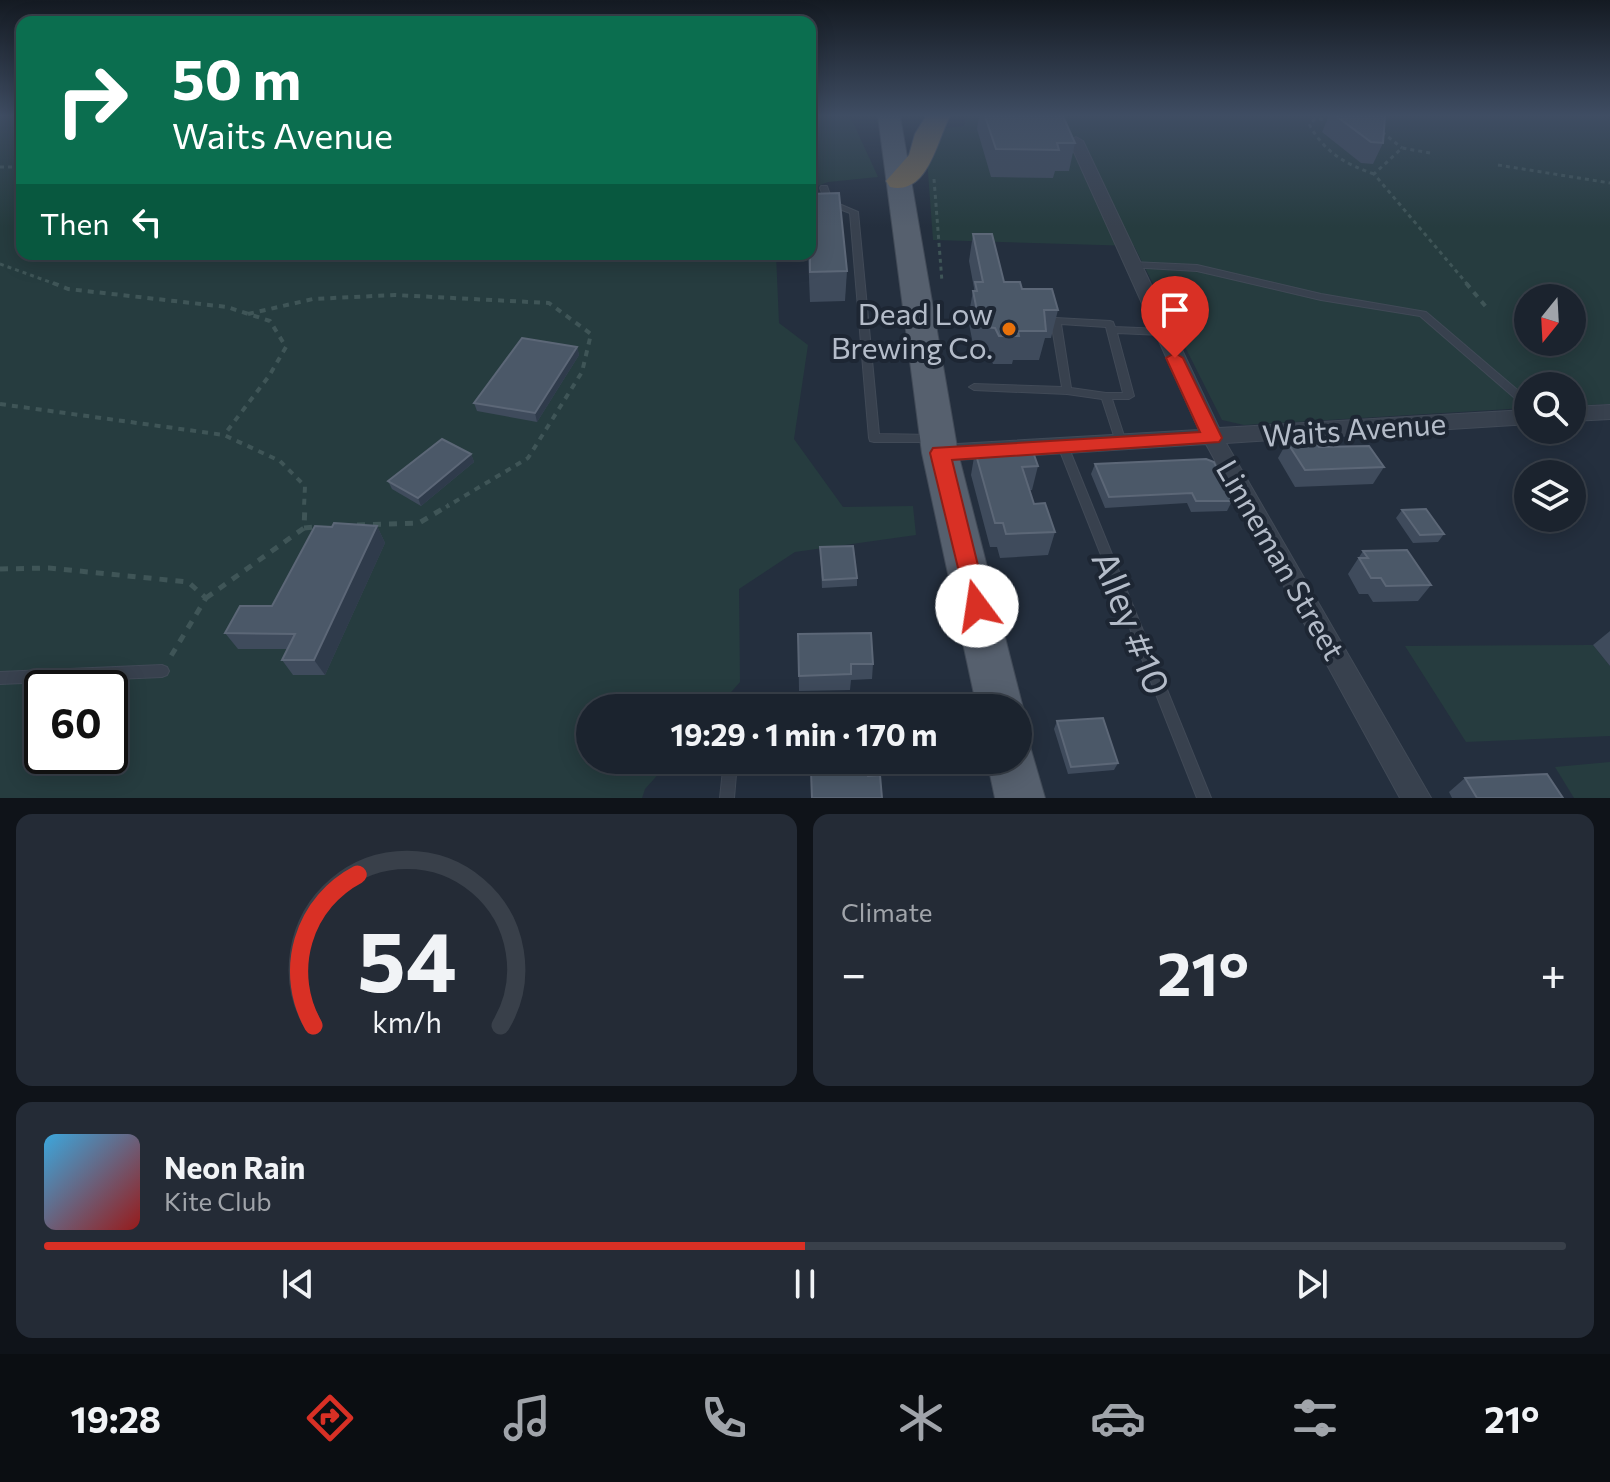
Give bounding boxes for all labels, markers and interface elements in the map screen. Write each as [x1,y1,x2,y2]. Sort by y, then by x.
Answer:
text: 50 m [172,43,301,112]
icon: right [40,48,144,152]
text: Waits Avenue [172,112,393,156]
icon: left [125,200,169,244]
text: Then [40,204,109,241]
pin [1141,276,1209,358]
north arrow [1514,284,1586,356]
map controls [1514,284,1586,532]
icon: arrive [1153,288,1197,332]
place label: Dead Low Brewing Co. [831,294,993,365]
marker: Dead Low Brewing Co. [1000,320,1018,338]
button: search [1514,372,1586,444]
street label: Waits Avenue [1261,403,1447,453]
street label: Linneman Street [1210,452,1354,666]
button: layers [1514,460,1586,532]
street label: Alley #10 [1084,544,1182,700]
position arrow [935,564,1019,648]
speed limit sign: 60 [24,670,128,774]
text: 19:29 · 1 min · 170 m [670,715,938,752]
text: Climate [841,896,933,927]
text: 54 [357,907,456,1009]
text: 21° [1157,935,1249,1008]
text: − [841,945,866,999]
text: + [1540,945,1566,999]
text: km/h [372,1004,441,1039]
text: Neon Rain [164,1148,305,1185]
text: Kite Club [164,1185,272,1216]
icon: previous [276,1262,320,1306]
icon: pause [783,1262,827,1306]
icon: next [1290,1262,1334,1306]
icon: directions [302,1390,358,1446]
icon: music [499,1390,555,1446]
icon: phone [696,1390,752,1446]
icon: climate [893,1390,949,1446]
icon: car [1090,1390,1146,1446]
icon: filters [1287,1390,1343,1446]
text: 19:28 [71,1396,161,1440]
text: 21° [1484,1396,1539,1440]

